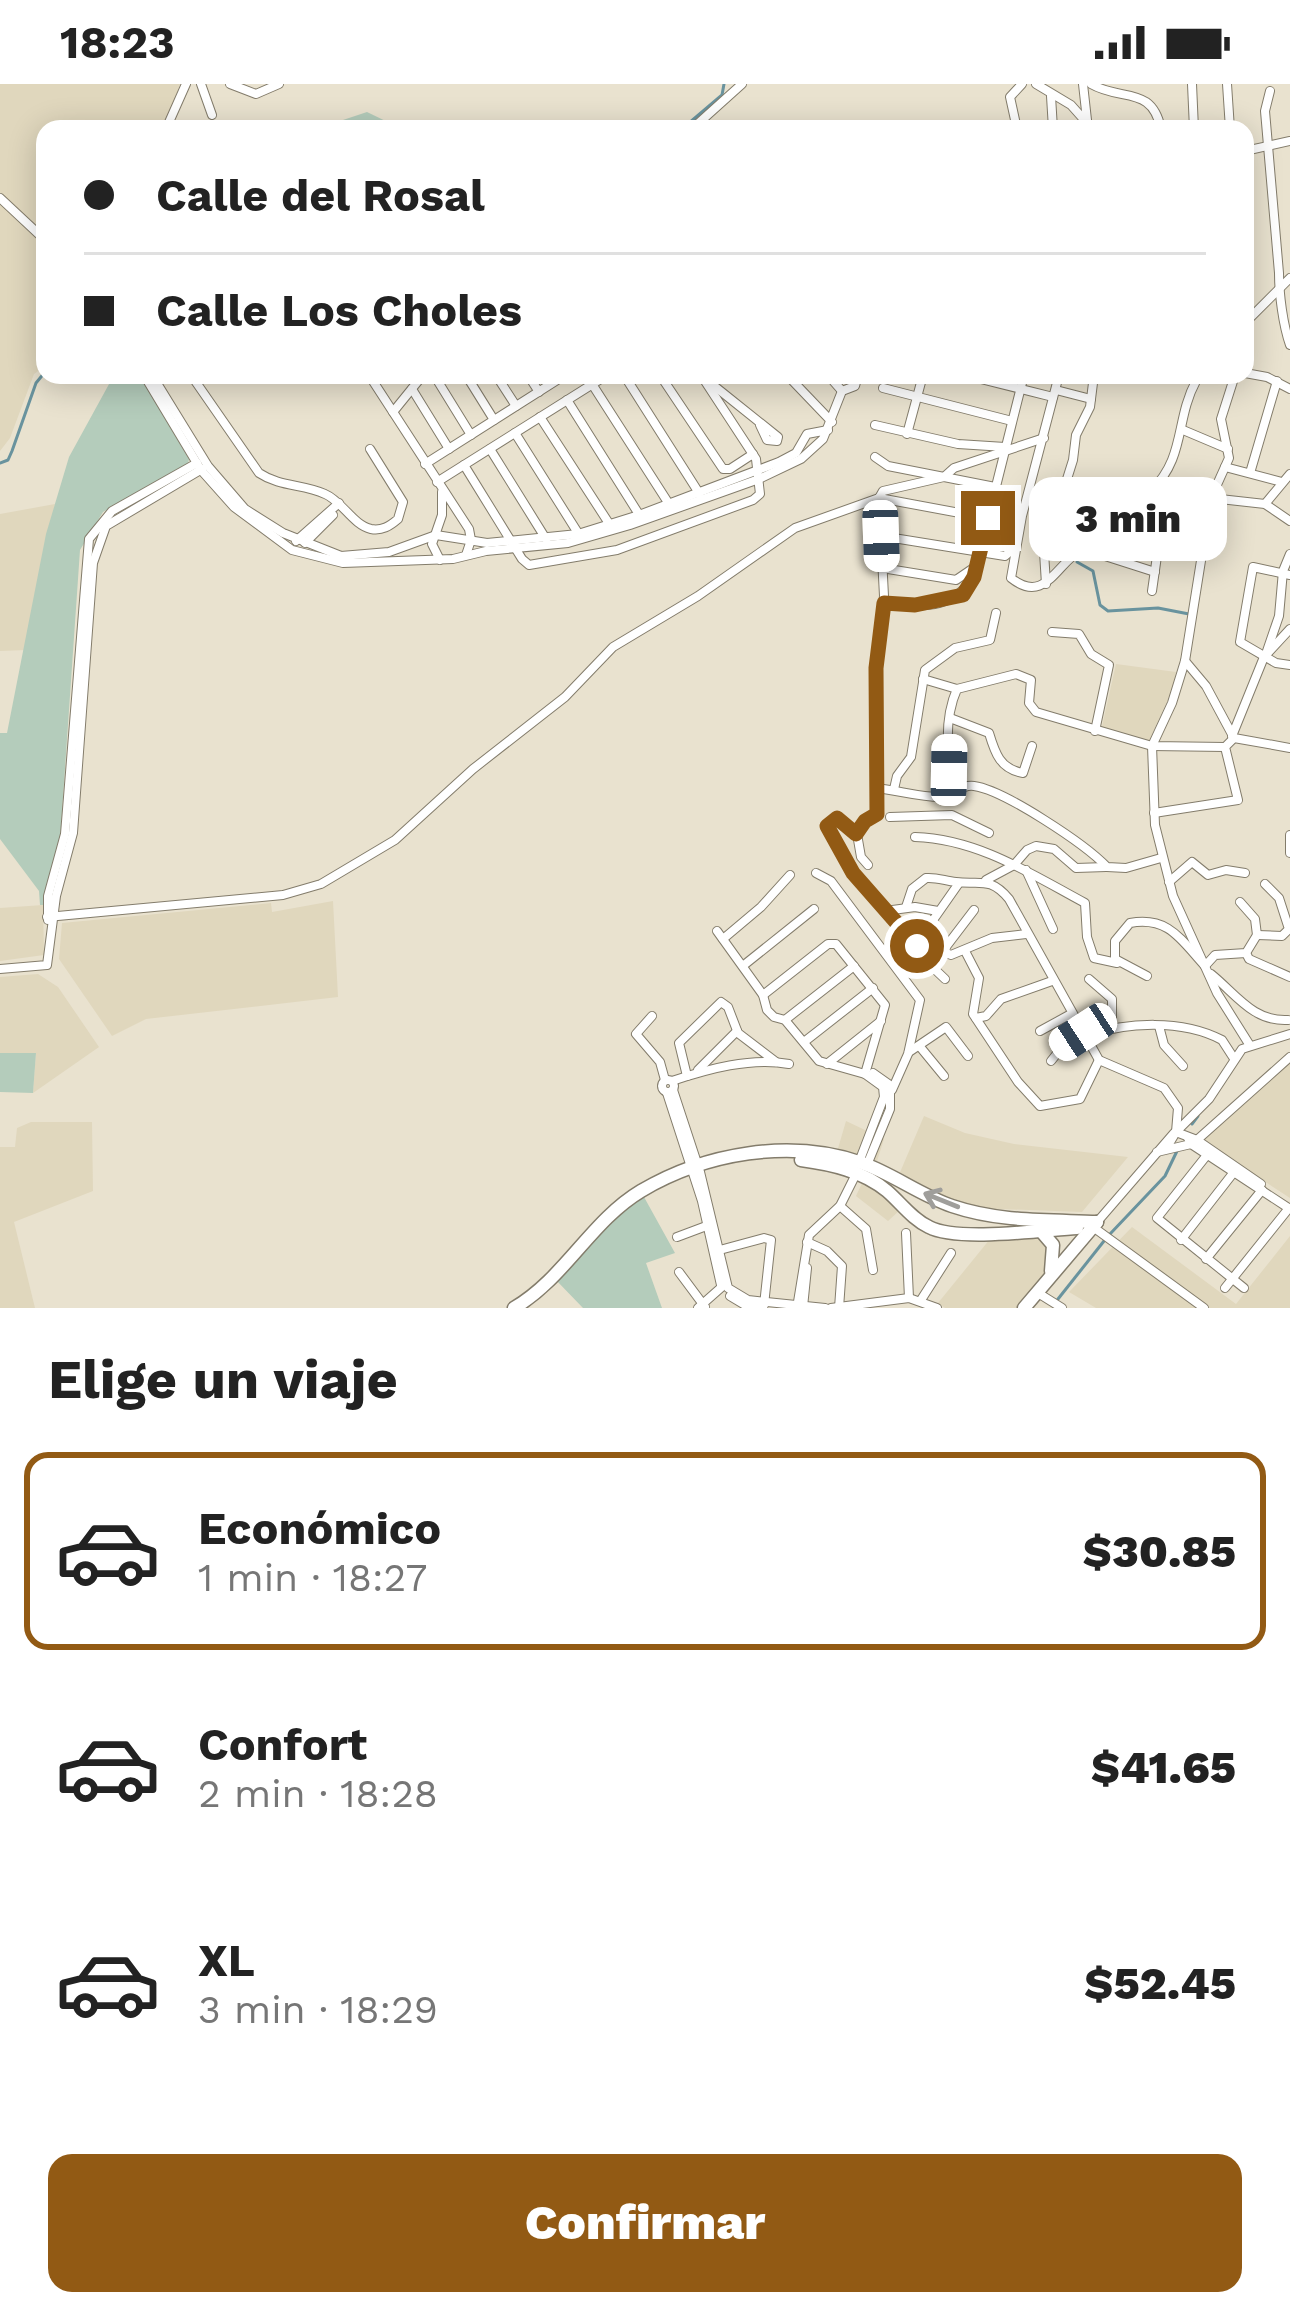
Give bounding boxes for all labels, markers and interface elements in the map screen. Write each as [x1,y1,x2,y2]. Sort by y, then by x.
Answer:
text: 18:23 [60,16,175,69]
text: Calle del Rosal [156,169,485,222]
text: Calle Los Choles [156,284,522,337]
callout: 3 min [1030,476,1228,560]
route end [961,491,1015,545]
text: 3 min [1075,496,1181,541]
car [862,499,900,573]
car [930,734,968,806]
route start [890,919,944,973]
car [1043,997,1123,1067]
one-way arrow [923,1188,960,1209]
text: Elige un viaje [48,1348,398,1411]
icon: car [54,1497,162,1605]
text: Económico [198,1502,441,1555]
text: $30.85 [1083,1525,1236,1578]
text: 1 min · 18:27 [198,1555,427,1600]
icon: car [54,1713,162,1821]
text: Confort [198,1718,367,1771]
text: $41.65 [1091,1741,1236,1794]
text: 2 min · 18:28 [198,1771,438,1816]
icon: car [54,1929,162,2037]
text: XL [198,1934,255,1987]
text: $52.45 [1084,1957,1236,2010]
text: 3 min · 18:29 [198,1987,438,2032]
button: Confirmar [48,2154,1242,2292]

